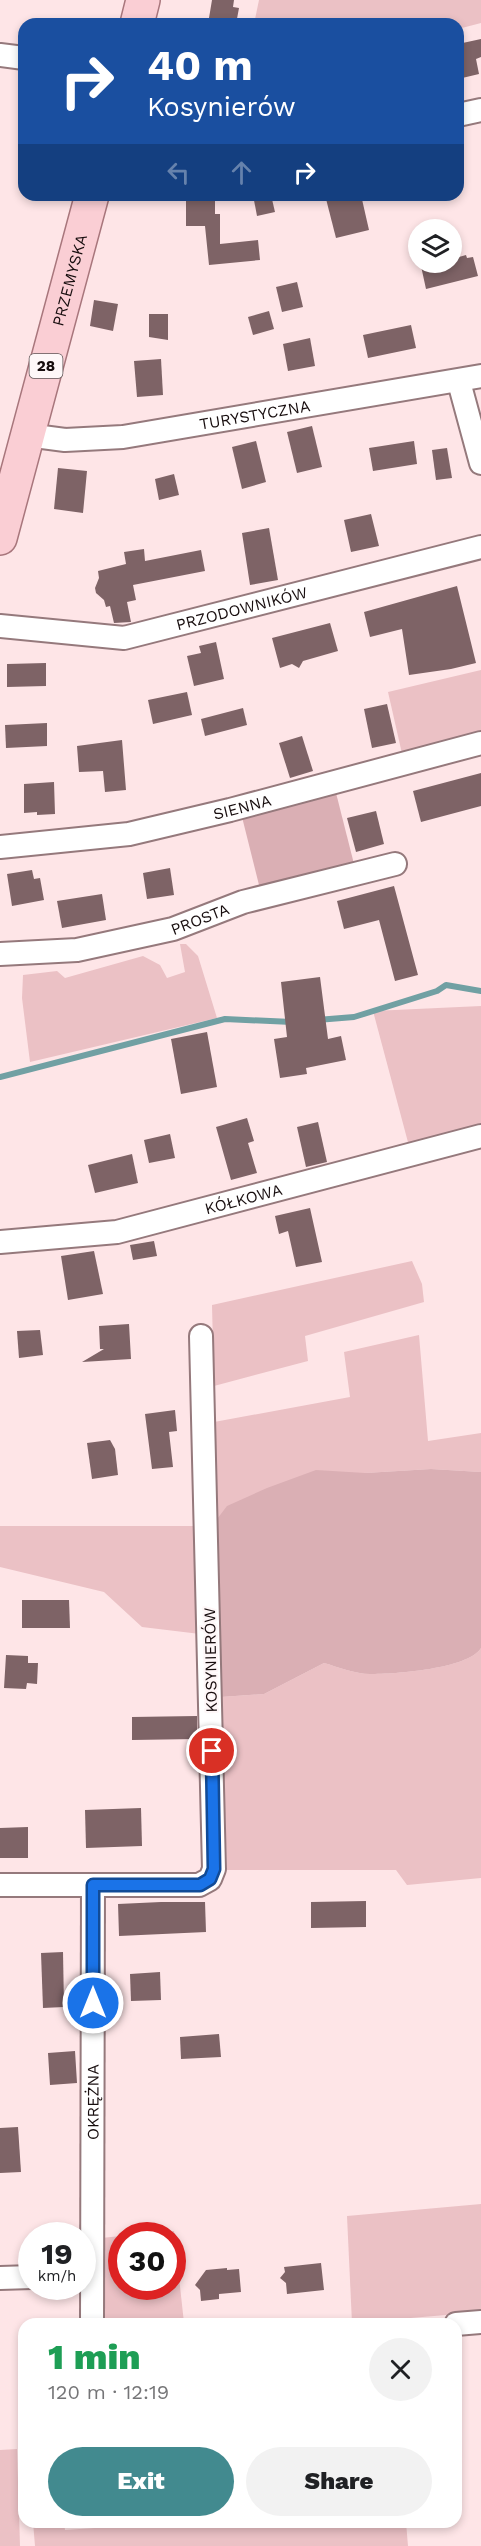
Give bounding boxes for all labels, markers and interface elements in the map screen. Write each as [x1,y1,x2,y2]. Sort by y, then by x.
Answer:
text: 40 m [147,41,253,90]
icon: right [48,42,126,120]
text: Kosynierów [147,91,296,123]
icon: left [162,156,195,189]
icon: ahead [225,156,258,189]
icon: right [288,156,321,189]
map controls [408,219,462,273]
button: layers [408,219,462,273]
street label: PRZEMYSKA [48,232,91,328]
road number: 28 [30,354,63,378]
street label: TURYSTYCZNA [198,396,312,434]
street label: PRZODOWNIKÓW [174,583,309,634]
street label: SIENNA [211,790,274,824]
street label: PROSTA [168,899,232,939]
street label: KÓŁKOWA [203,1180,285,1218]
street label: KOSYNIERÓW [200,1607,221,1713]
pin [186,1725,237,1776]
icon: arrive [195,1734,228,1767]
position arrow [61,1971,125,2035]
street label: OKRĘŻNA [83,2064,103,2140]
speed limit sign: 30 [108,2222,186,2300]
text: 19 [41,2236,73,2271]
text: km/h [38,2267,76,2285]
text: 1 min [48,2336,141,2378]
button: close [369,2338,432,2401]
text: 120 m · 12:19 [48,2380,169,2404]
button: Exit [48,2447,234,2516]
button: Share [246,2447,432,2516]

